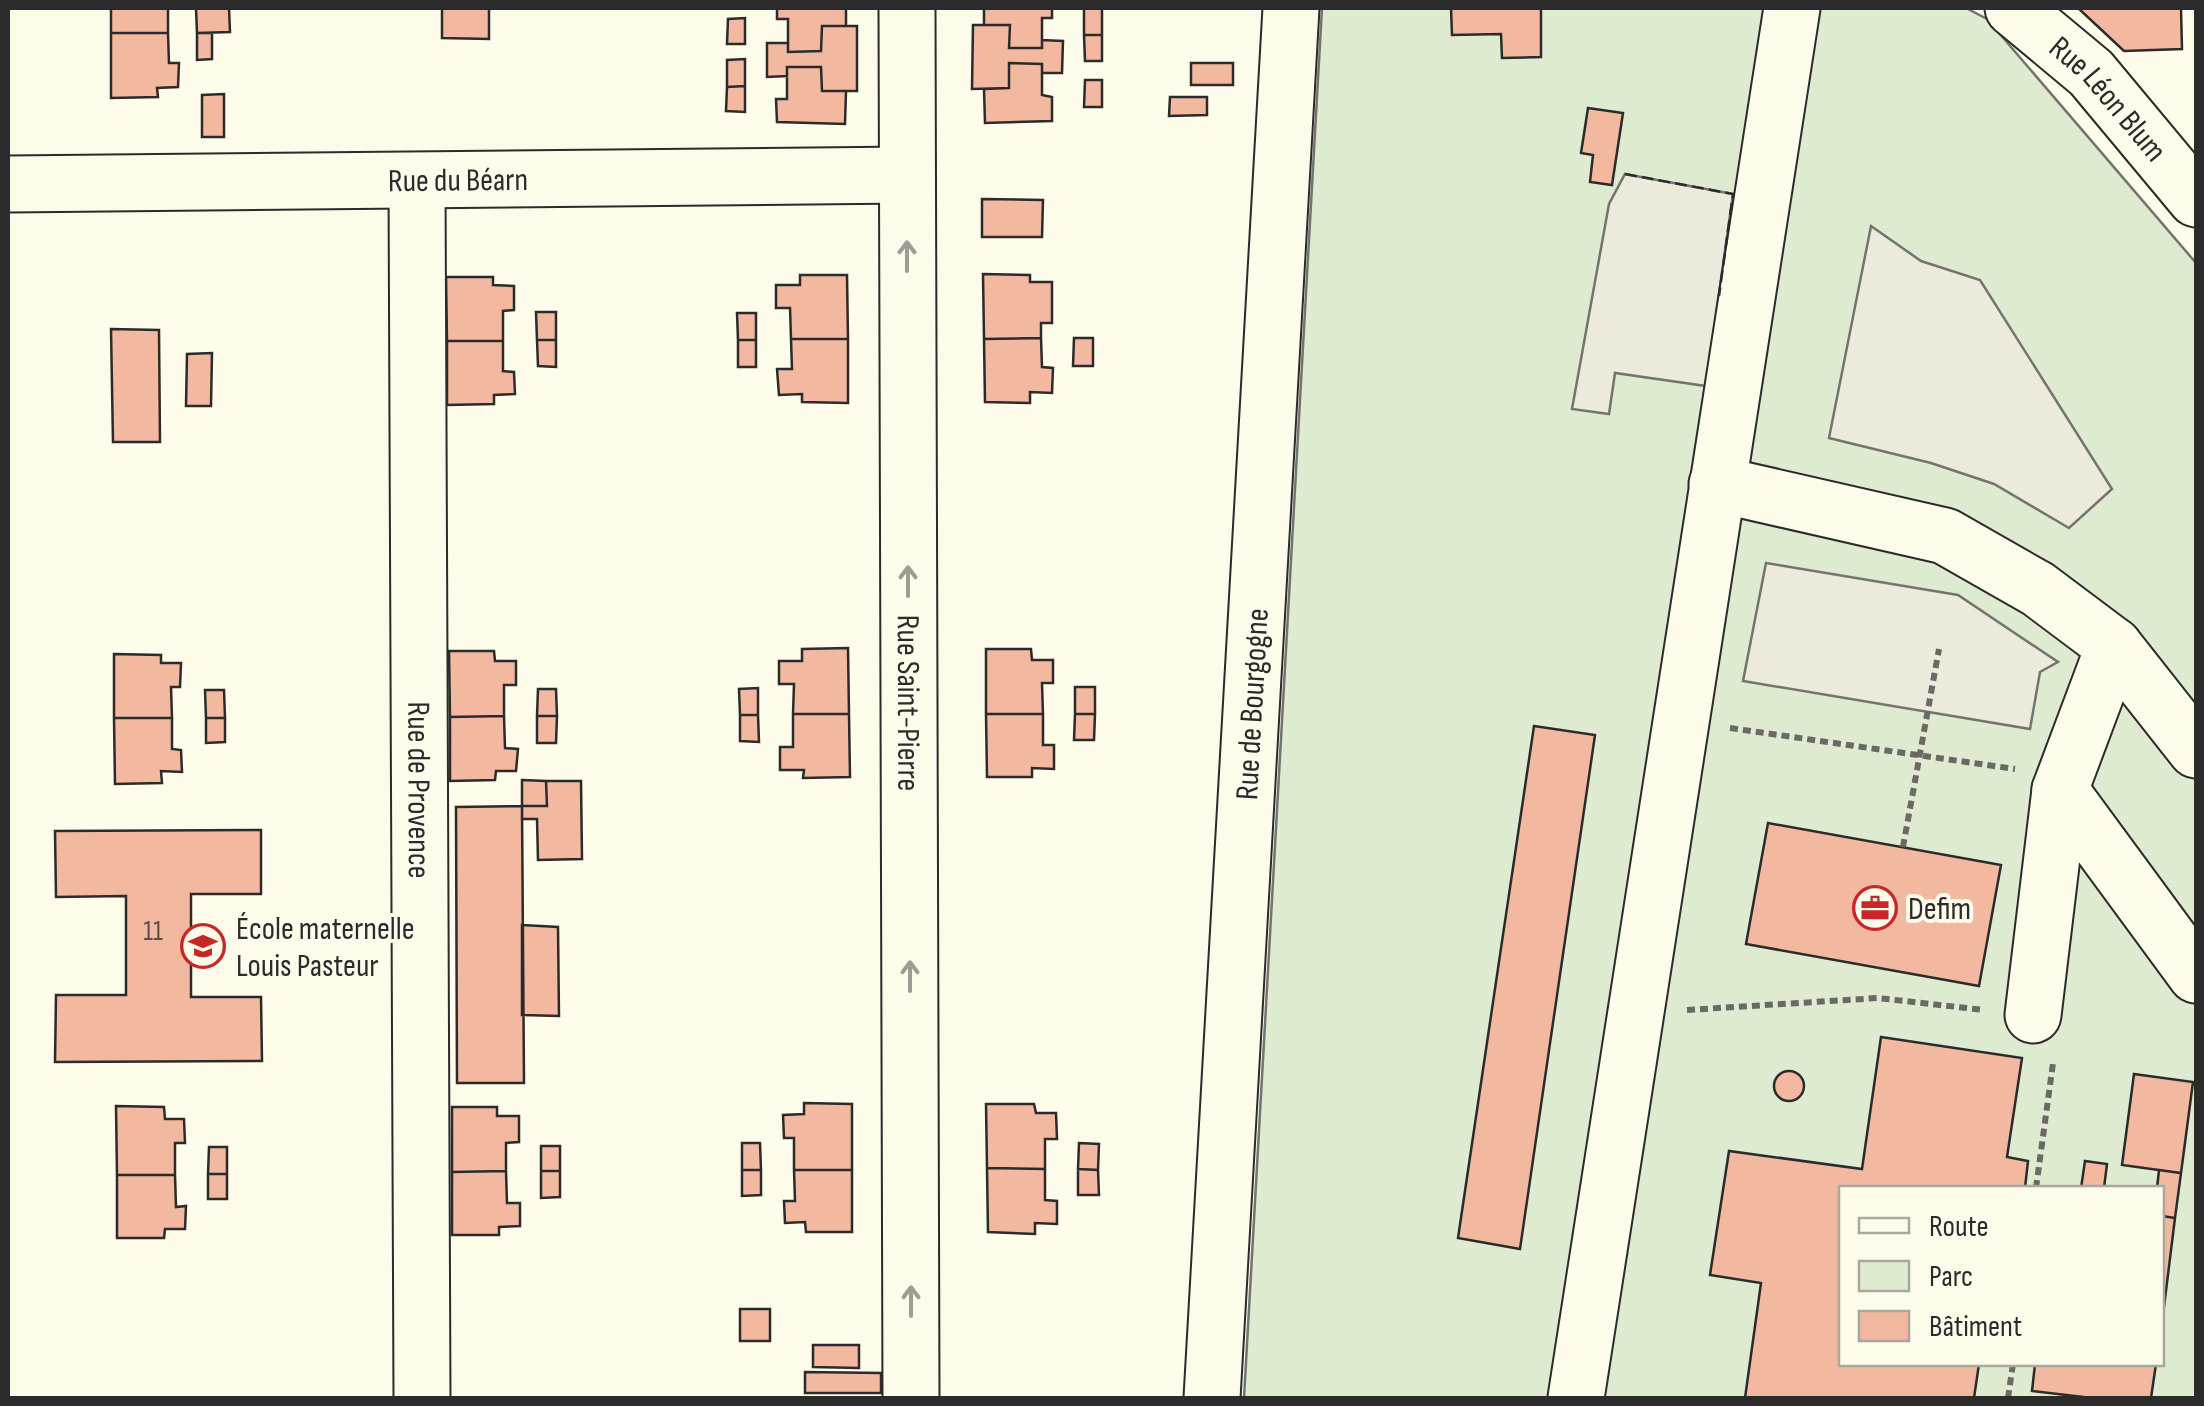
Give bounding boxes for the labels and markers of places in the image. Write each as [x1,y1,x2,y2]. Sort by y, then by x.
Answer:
office icon: Defim [1852,885,1898,931]
place label: Defim [1908,890,1971,929]
place label: École maternelle Louis Pasteur [236,910,415,986]
school or university icon: École maternelle Louis Pasteur [180,923,226,969]

